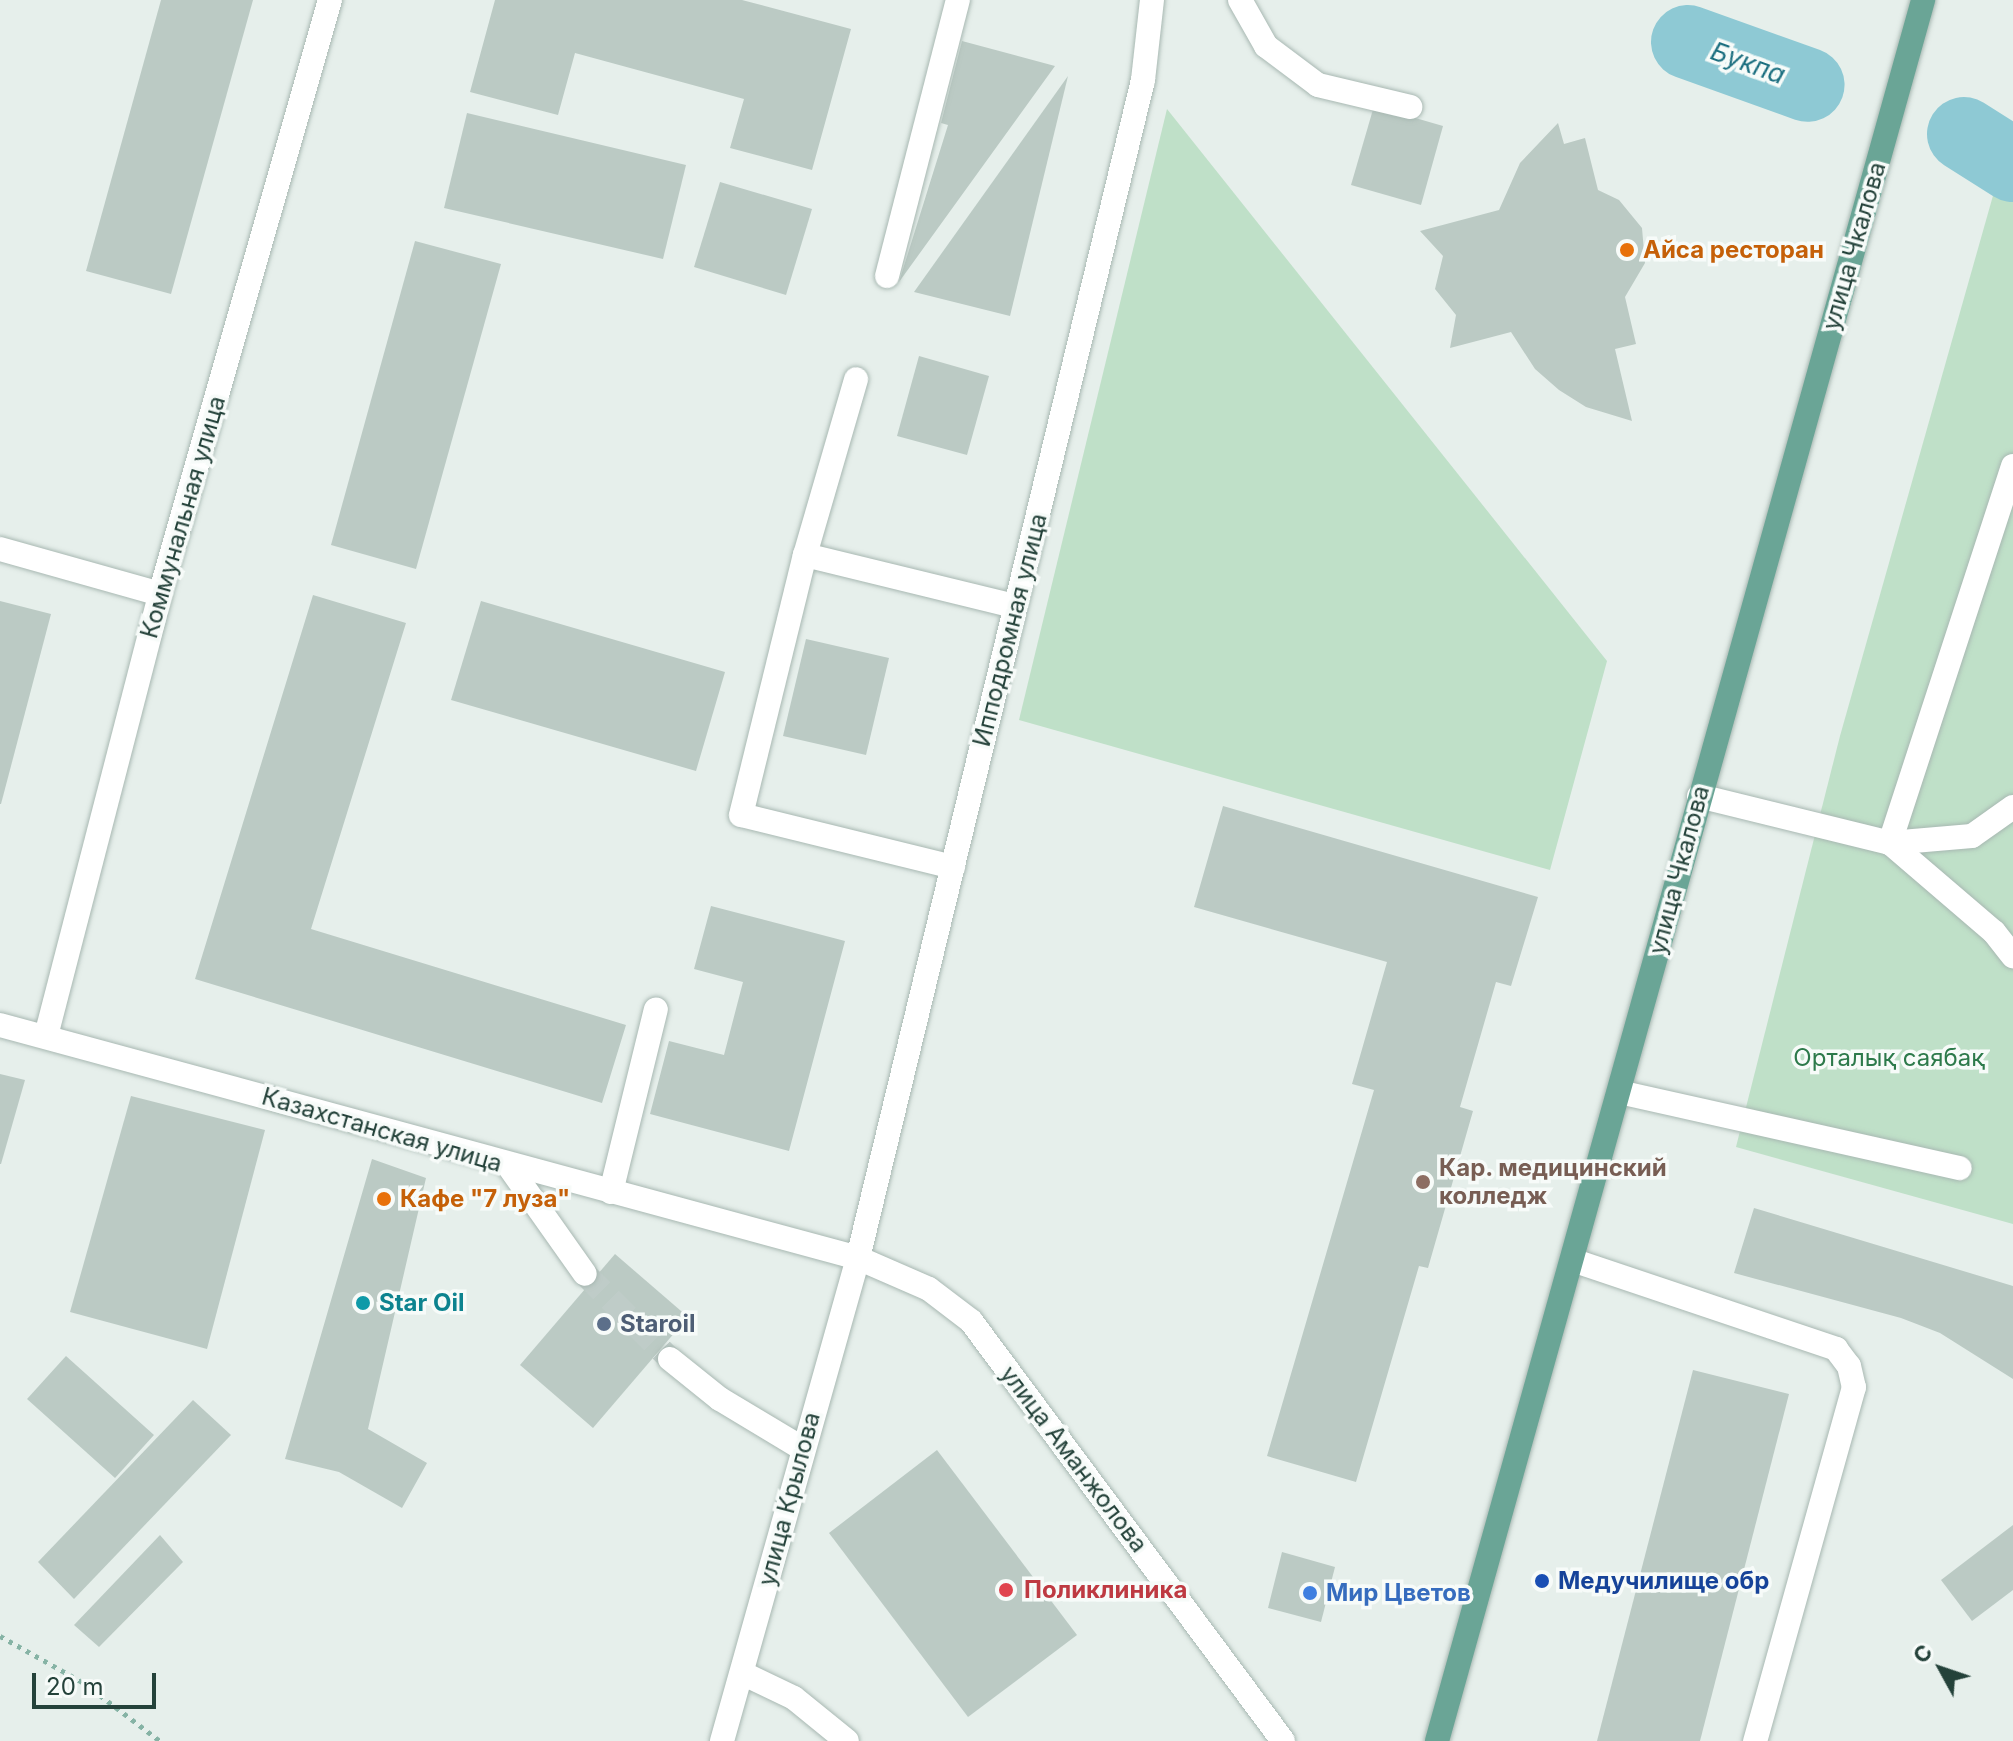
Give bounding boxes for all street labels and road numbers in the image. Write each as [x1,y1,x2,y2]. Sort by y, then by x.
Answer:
street label: улица Чкалова [1816,159,1892,333]
street label: Коммунальная улица [135,392,231,642]
street label: Ипподромная улица [967,510,1053,750]
street label: улица Чкалова [1643,782,1715,958]
street label: Казахстанская улица [259,1082,505,1178]
street label: улица Аманжолова [994,1360,1154,1558]
street label: улица Крылова [752,1409,826,1589]

